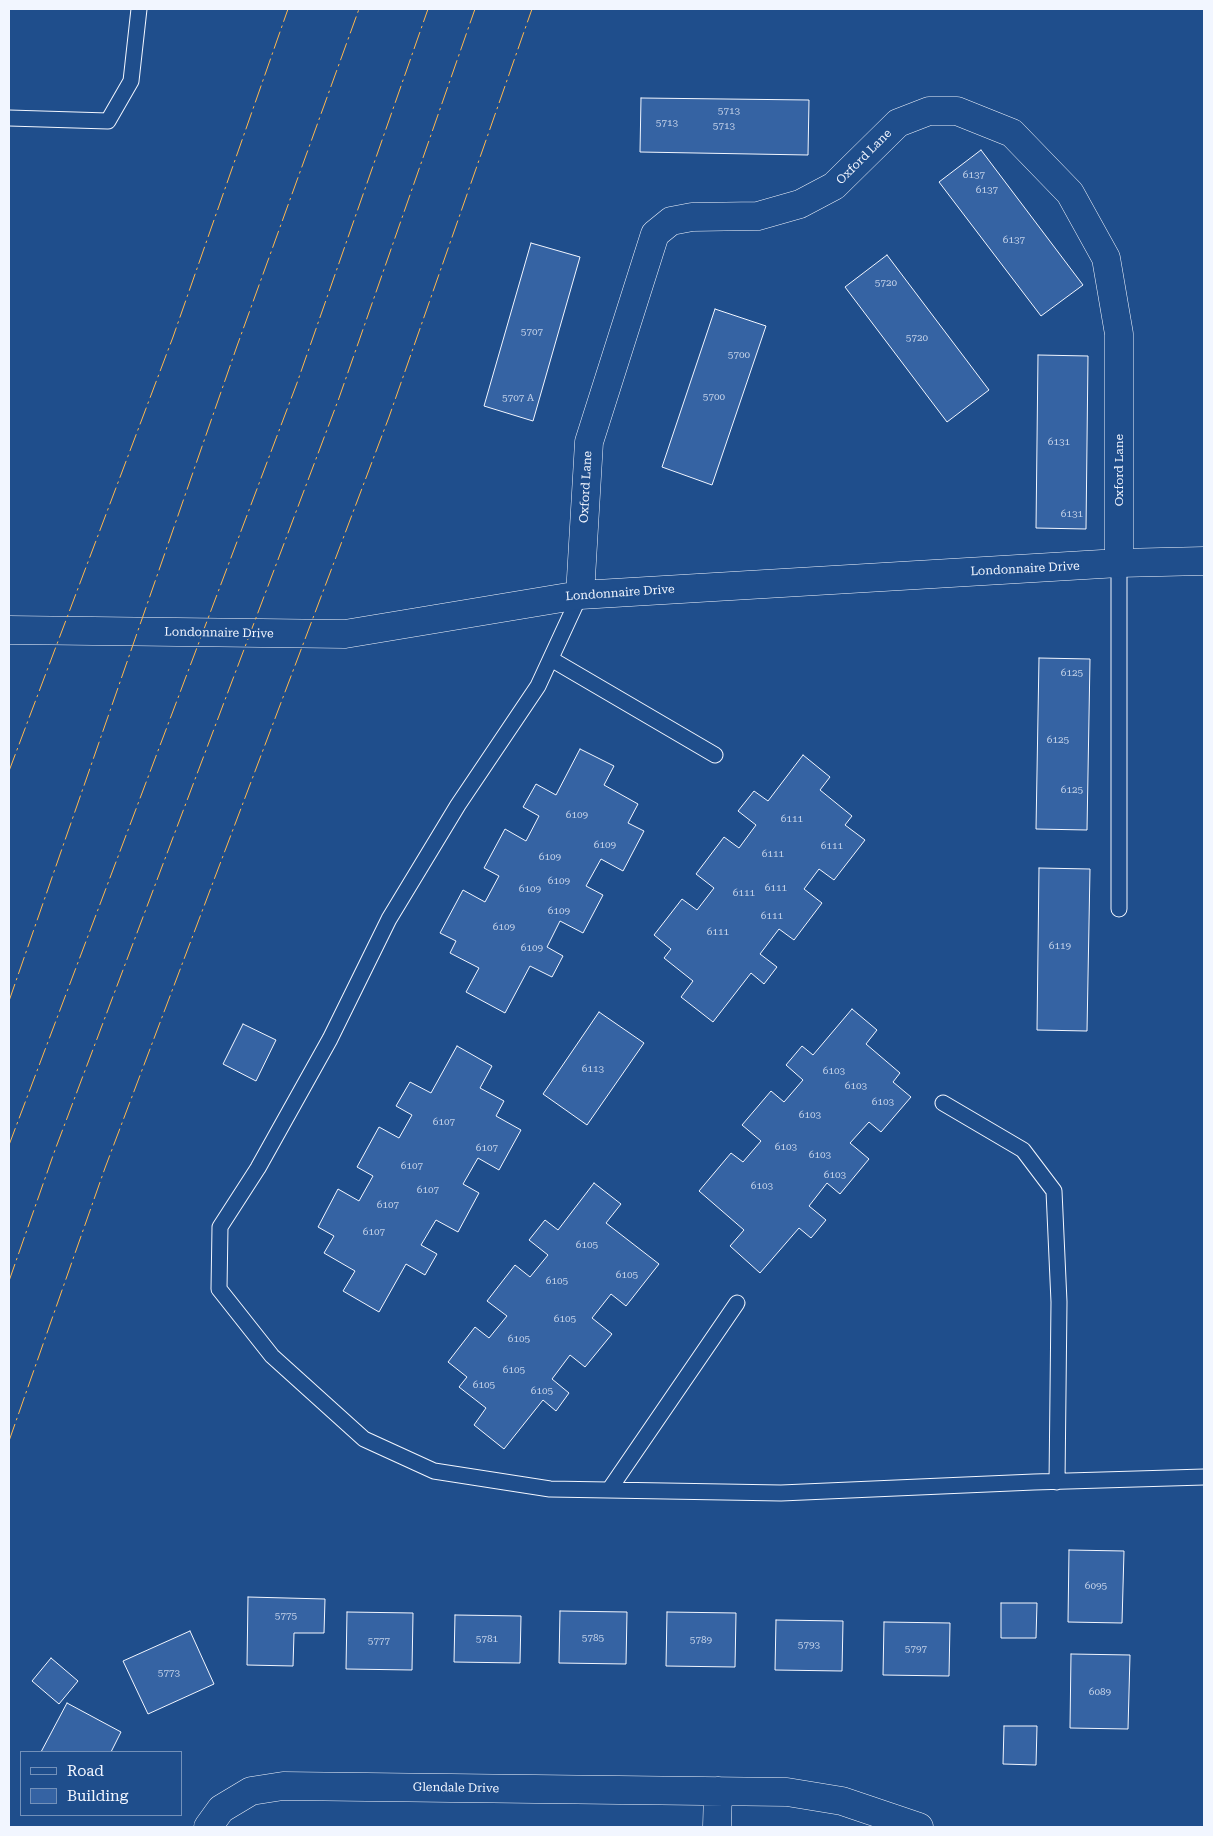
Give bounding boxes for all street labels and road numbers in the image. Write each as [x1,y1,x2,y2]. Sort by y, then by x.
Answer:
street label: Oxford Lane [833,126,895,188]
street label: Oxford Lane [1112,434,1126,506]
street label: Oxford Lane [577,450,595,524]
street label: Londonnaire Drive [970,559,1080,579]
street label: Londonnaire Drive [565,582,675,604]
street label: Londonnaire Drive [164,625,274,641]
street label: Glendale Drive [413,1780,499,1796]

